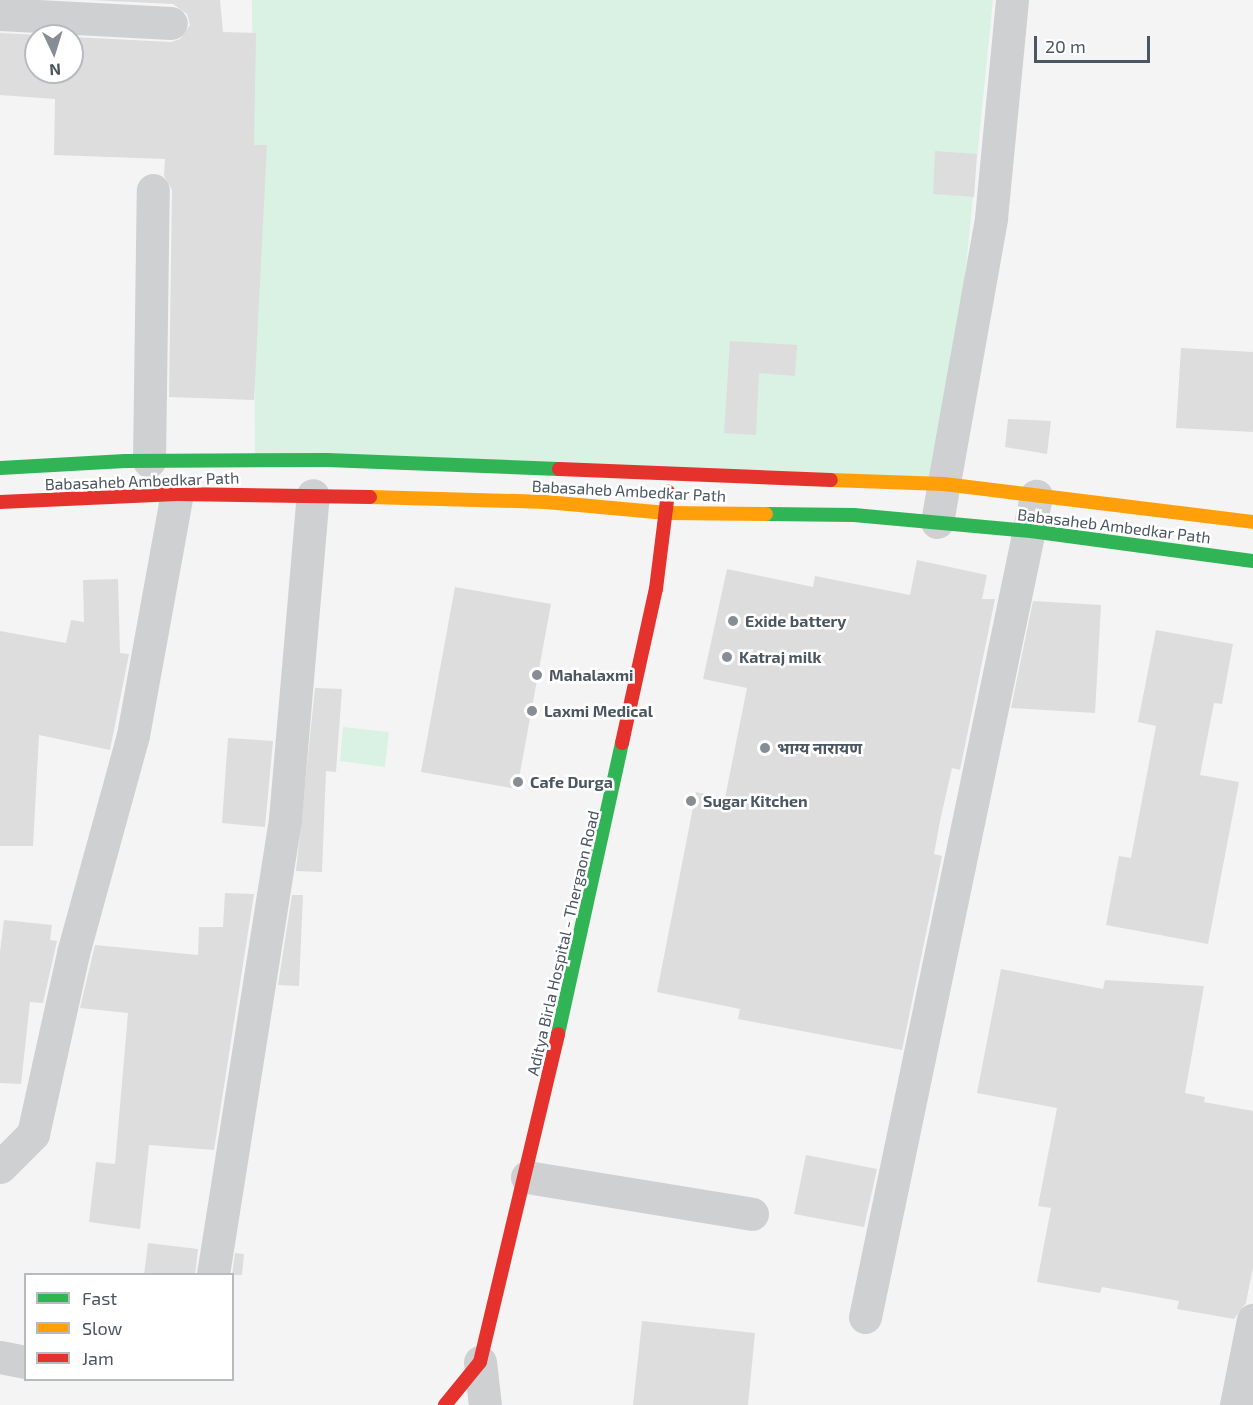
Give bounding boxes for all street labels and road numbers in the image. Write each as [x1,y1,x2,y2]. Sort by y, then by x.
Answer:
street label: Babasaheb Ambedkar Path [44,468,240,494]
street label: Babasaheb Ambedkar Path [531,476,727,506]
street label: Babasaheb Ambedkar Path [1016,505,1212,547]
street label: Aditya Birla Hospital - Thergaon Road [523,808,603,1078]

